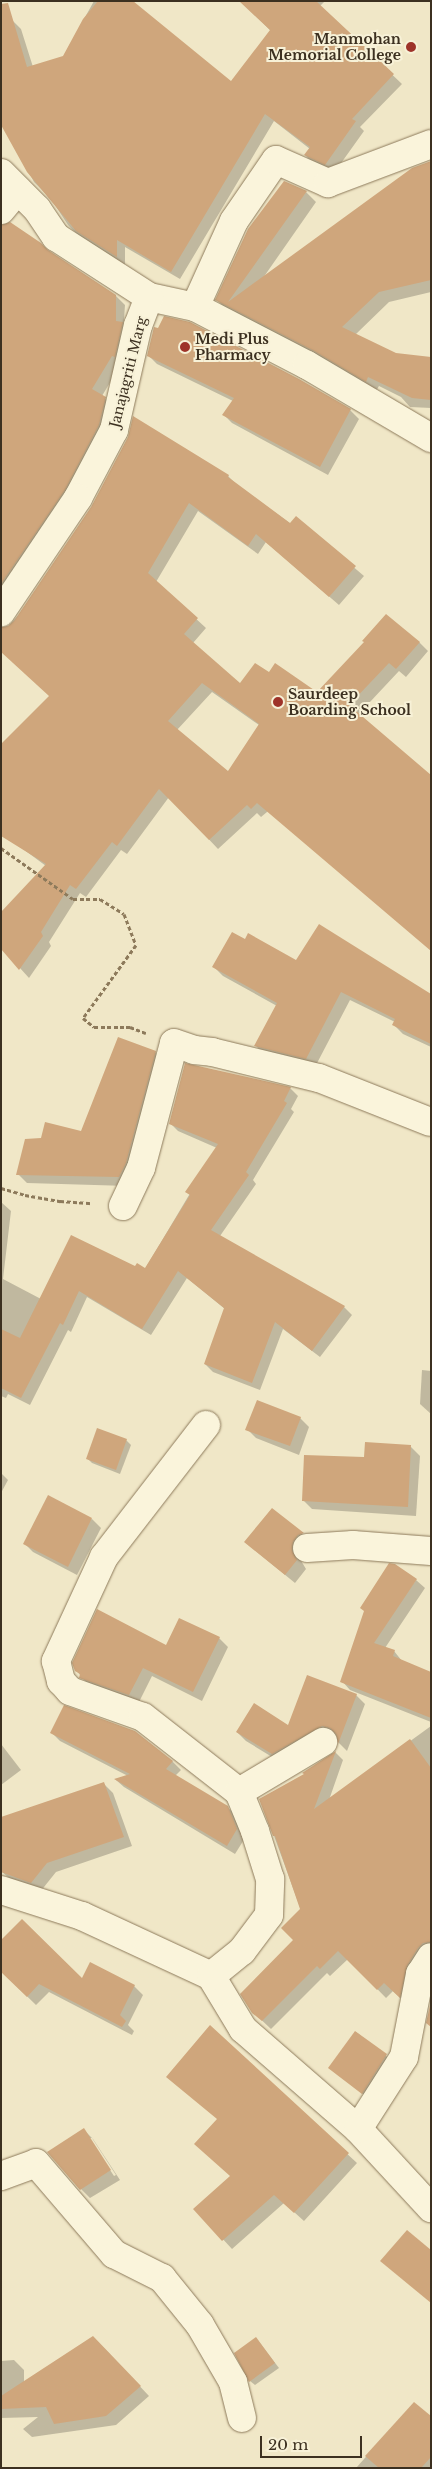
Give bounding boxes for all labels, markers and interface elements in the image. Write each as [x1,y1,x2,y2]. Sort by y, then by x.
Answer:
place label: Manmohan Memorial College [268,31,401,64]
marker: Manmohan Memorial College [405,41,417,53]
street label: Janajagriti Marg [106,315,150,429]
place label: Medi Plus Pharmacy [195,331,271,364]
marker: Medi Plus Pharmacy [179,341,191,353]
place label: Saurdeep Boarding School [288,686,411,719]
marker: Saurdeep Boarding School [272,696,284,708]
scale bar [262,2426,364,2458]
text: 20 m [268,2435,308,2454]

